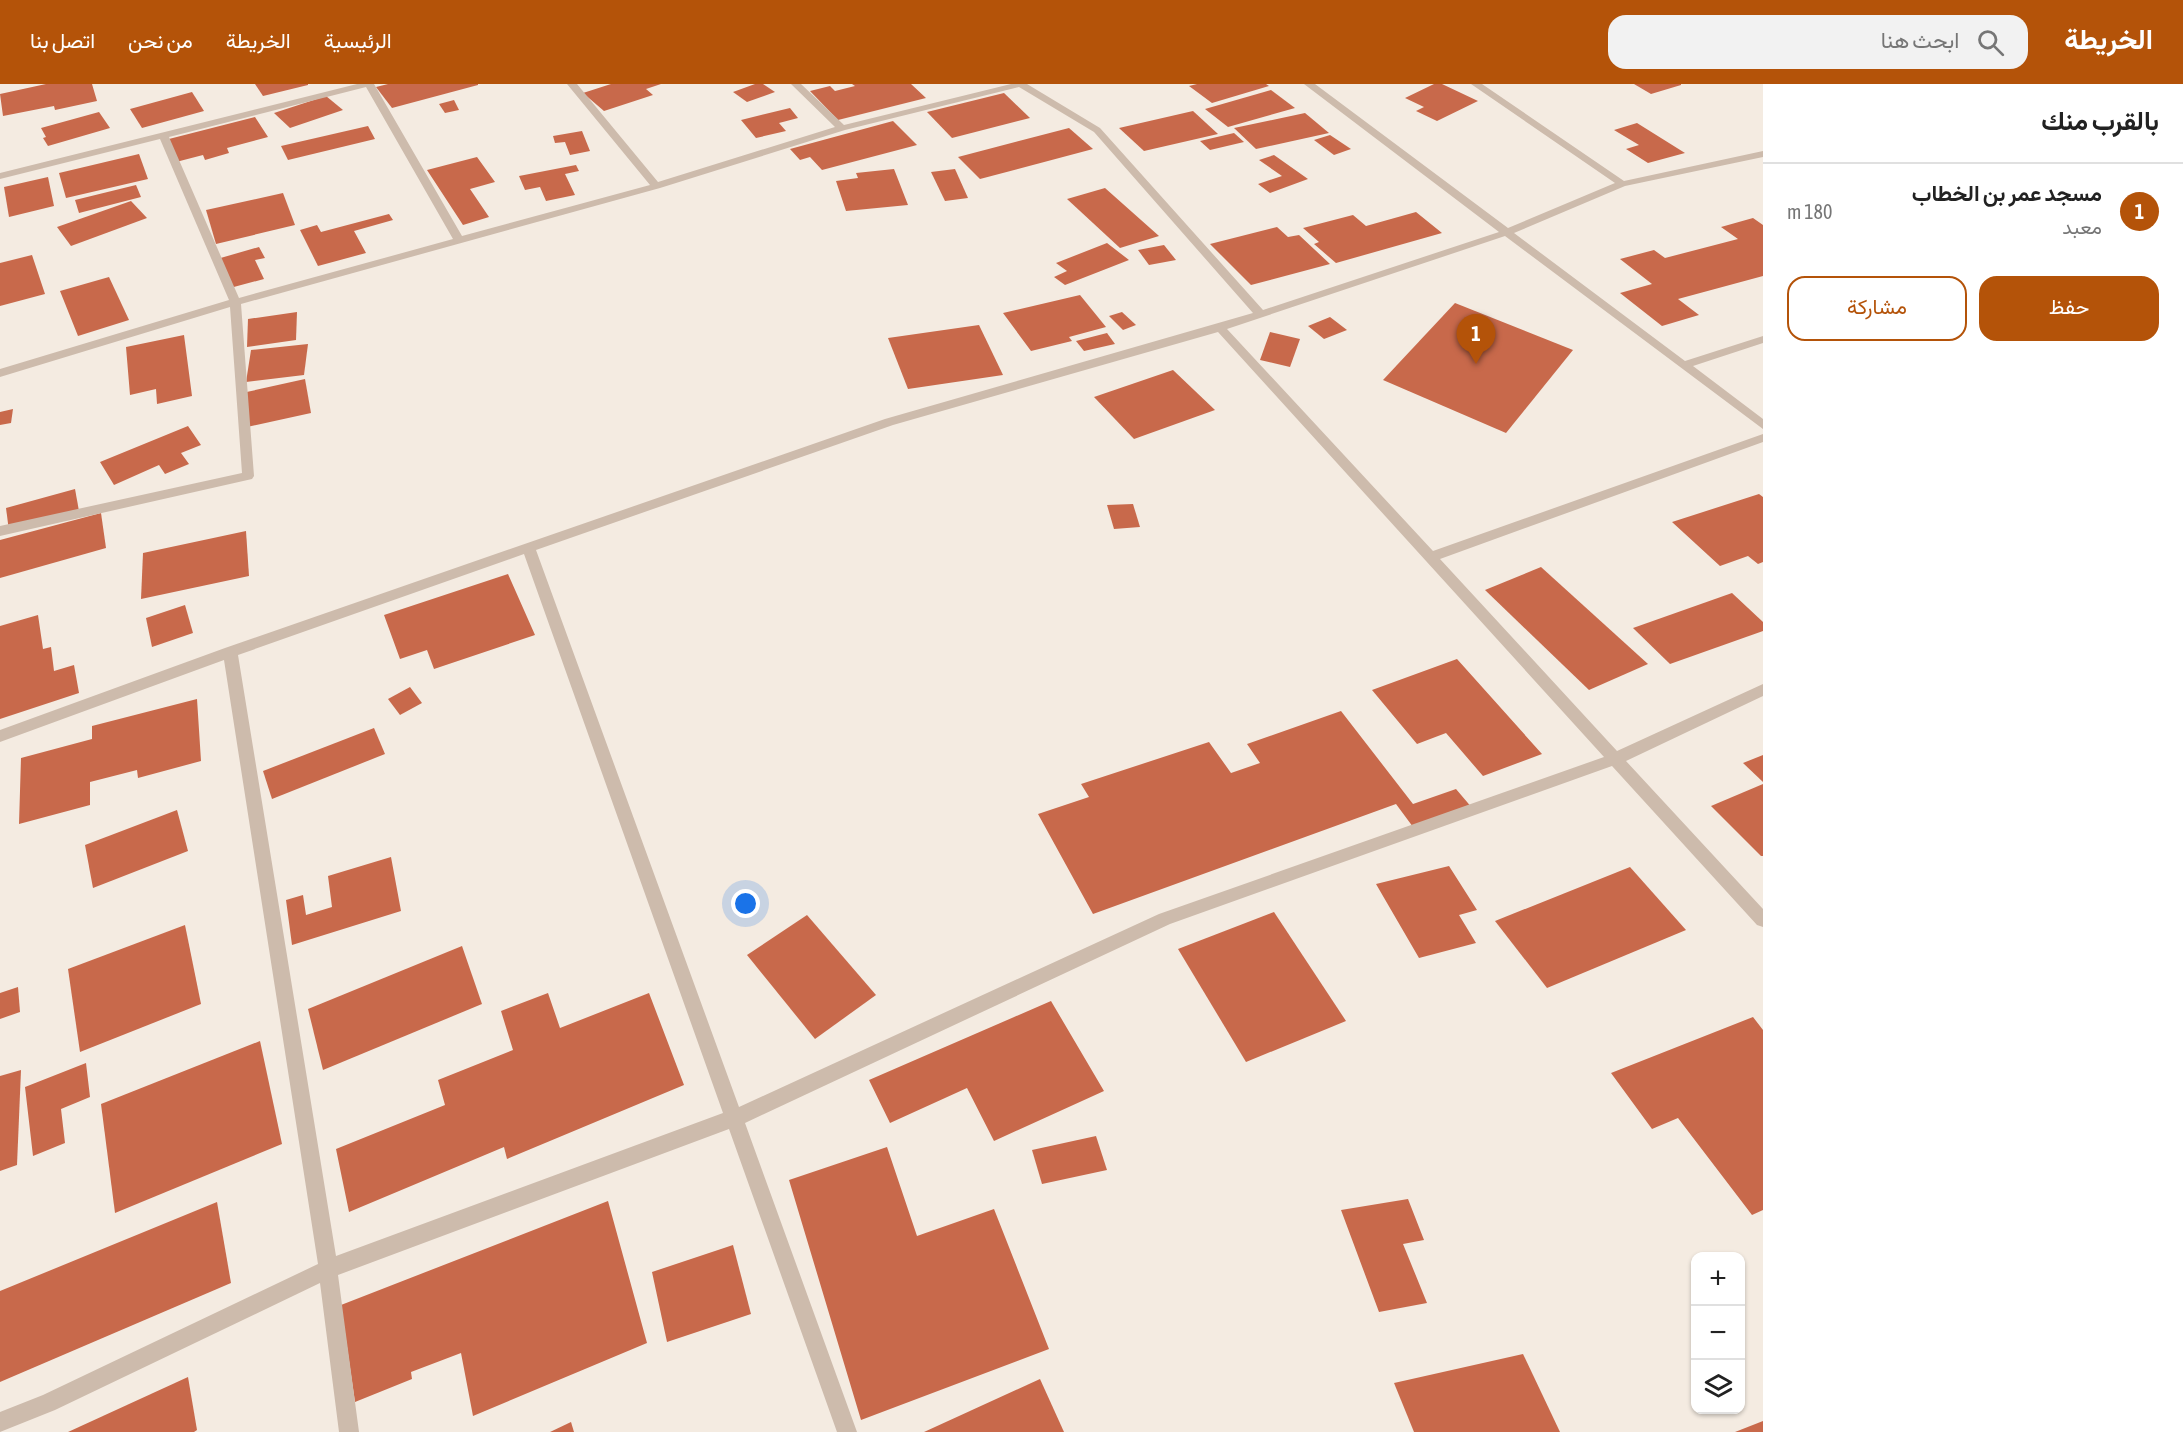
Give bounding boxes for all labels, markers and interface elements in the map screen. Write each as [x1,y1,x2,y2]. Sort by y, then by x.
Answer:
search box [1608,15,2028,69]
text: الخريطة [2064,23,2153,55]
icon: search [1974,26,2007,59]
text: ابحث هنا [1881,27,1959,53]
text: اتصل بنا [30,28,95,52]
text: من نحن [128,28,193,52]
text: الخريطة [226,28,291,52]
text: الرئيسية [324,28,392,52]
text: بالقرب منك [2041,106,2159,136]
text: مسجد عمر بن الخطاب [1912,180,2102,206]
text: 180 m [1787,200,1832,223]
text: 1 [2135,200,2144,223]
text: معبد [2062,215,2102,238]
button: مشاركة [1787,276,1967,341]
button: حفظ [1979,276,2159,341]
pin: 1 [1456,314,1496,364]
your location [731,889,760,918]
map controls [1691,1252,1745,1414]
button: + [1691,1252,1745,1306]
button: − [1691,1306,1745,1360]
button: layers [1691,1360,1745,1414]

